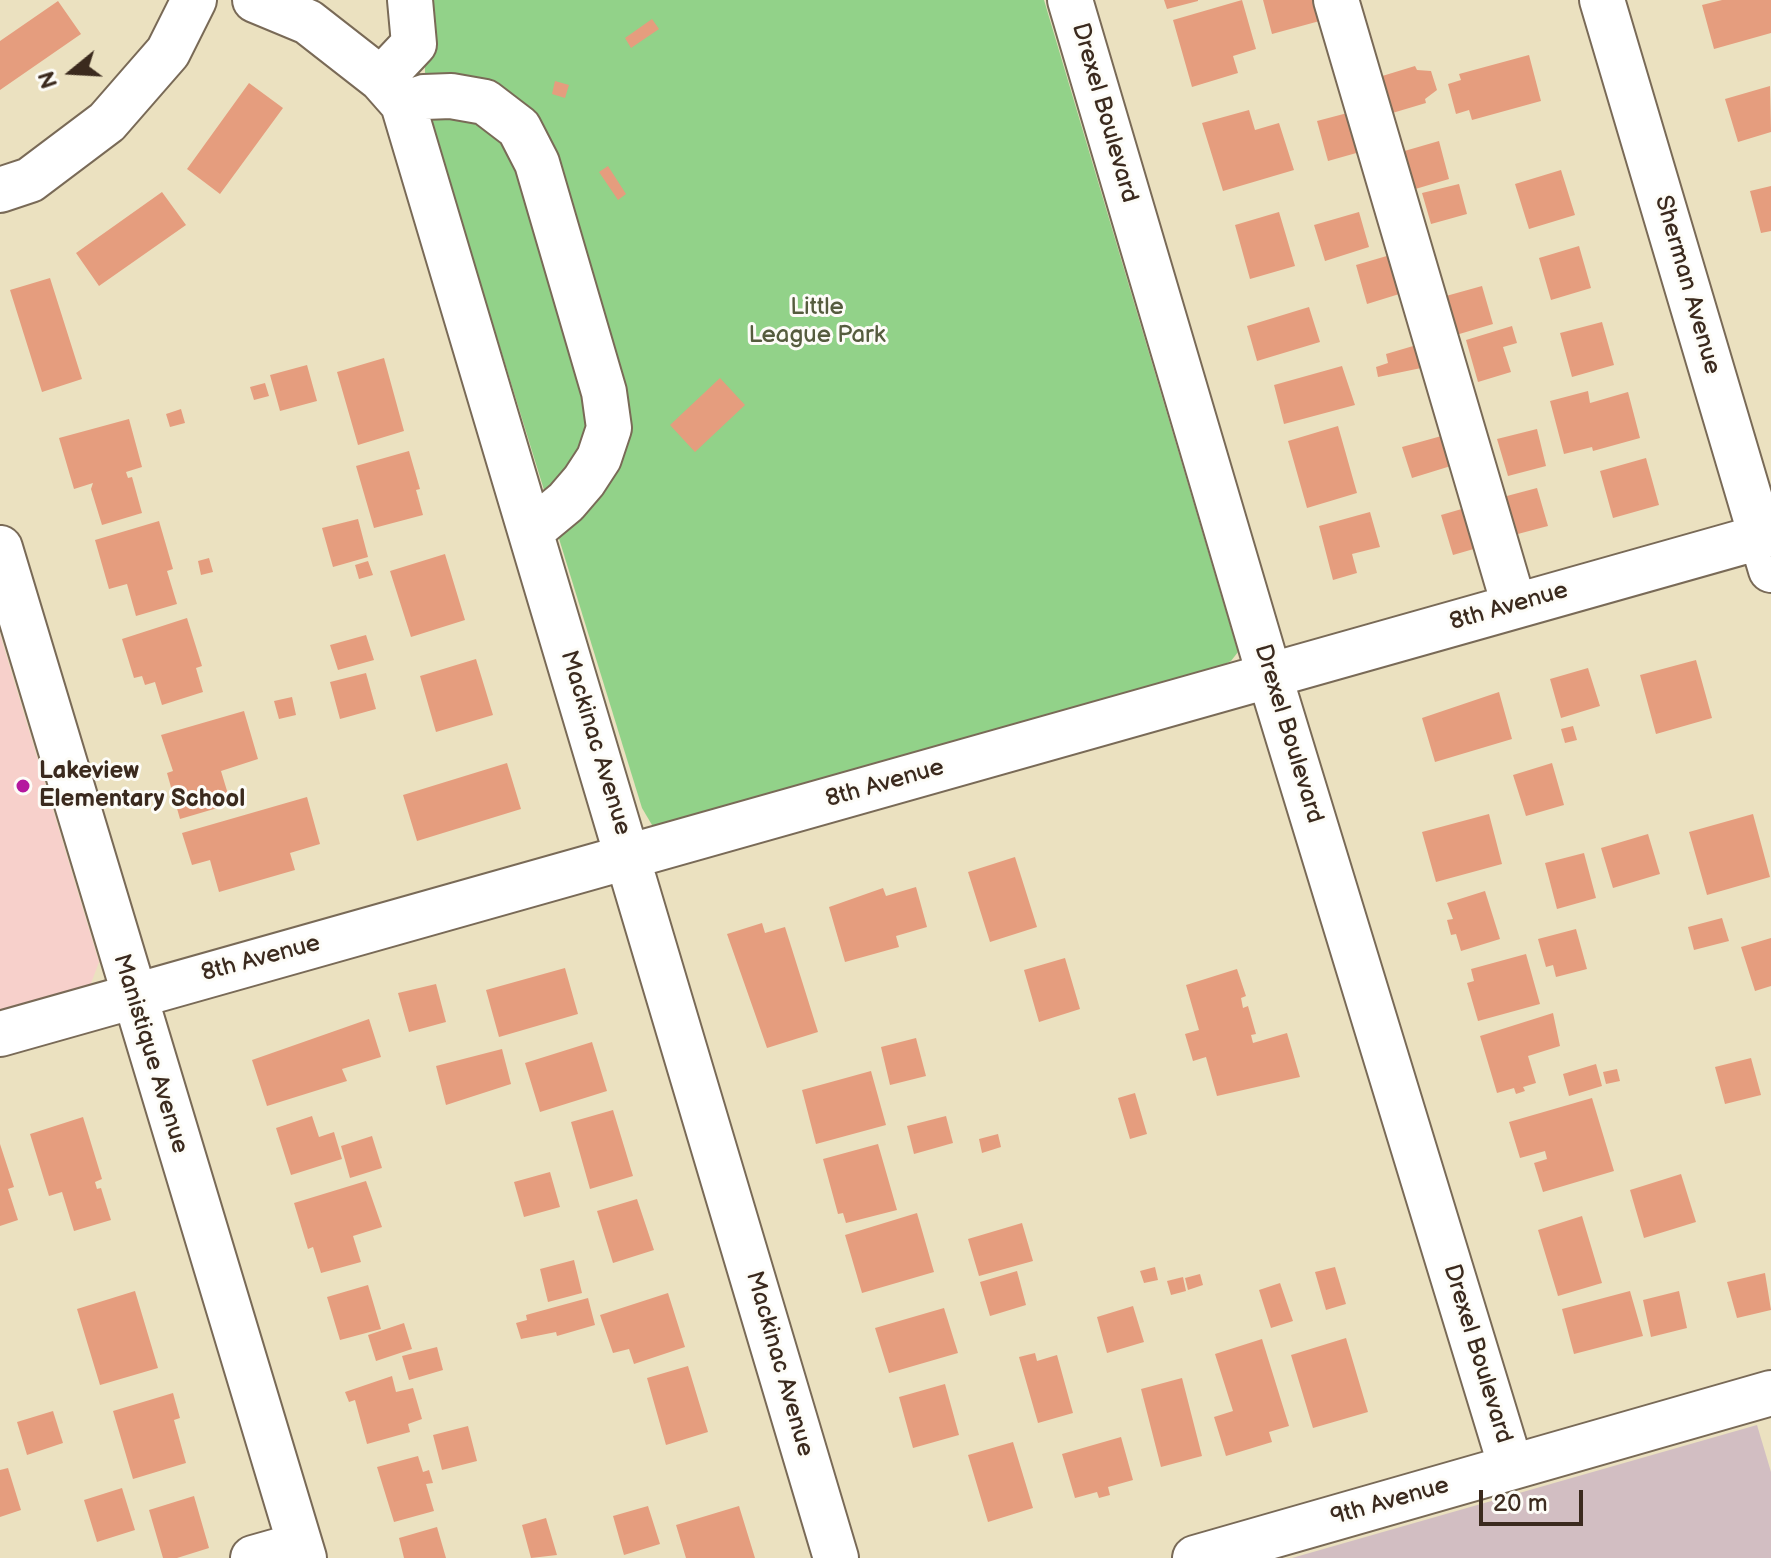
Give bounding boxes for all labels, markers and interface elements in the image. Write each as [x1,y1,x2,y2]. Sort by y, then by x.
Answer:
street label: Drexel Boulevard [1065,20,1143,206]
north arrow [32,32,112,112]
text: N [33,68,64,92]
street label: Sherman Avenue [1648,192,1726,378]
park label: Little League Park [749,294,885,350]
street label: 8th Avenue [1447,576,1571,638]
street label: Drexel Boulevard [1247,641,1329,827]
street label: Mackinac Avenue [553,647,637,839]
street label: 8th Avenue [823,753,947,815]
place label: Lakeview Elementary School [39,758,245,814]
marker: Lakeview Elementary School [14,777,32,795]
street label: 8th Avenue [199,929,323,989]
street label: Manistique Avenue [106,951,194,1157]
street label: Drexel Boulevard [1436,1261,1518,1447]
street label: Mackinac Avenue [739,1268,819,1460]
street label: 9th Avenue [1328,1471,1452,1533]
scale bar [1483,1474,1587,1524]
text: 20 m [1493,1489,1548,1518]

